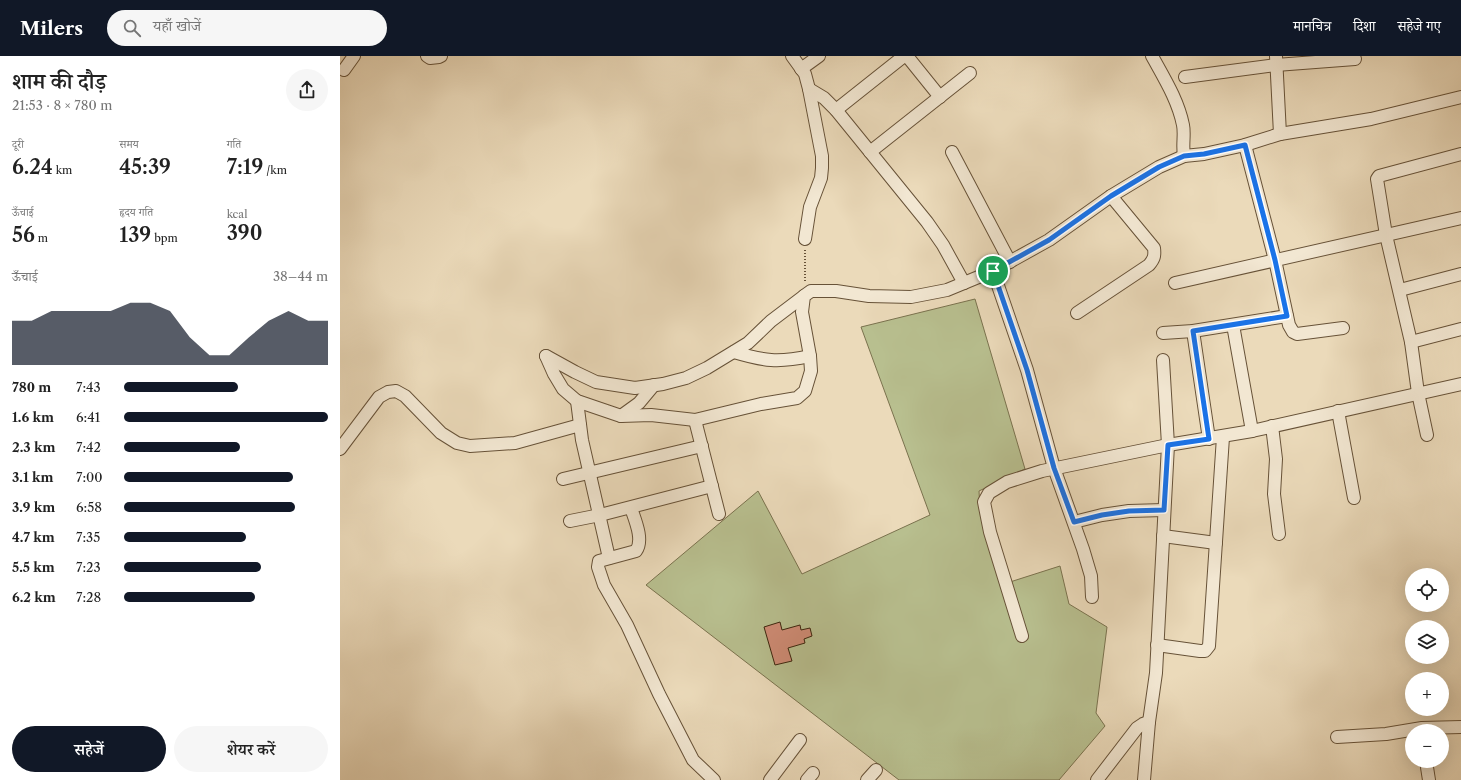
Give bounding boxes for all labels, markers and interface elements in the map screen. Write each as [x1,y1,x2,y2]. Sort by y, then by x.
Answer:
search box [107,10,387,46]
text: यहाँ खोजें [153,16,201,35]
text: Milers [20,17,83,40]
icon: search [121,17,143,39]
text: मानचित्र [1293,17,1331,35]
text: दिशा [1353,17,1375,35]
text: सहेजे गए [1397,17,1441,35]
text: शाम की दौड़ [12,68,106,95]
button: share [286,69,328,111]
text: 21:53 · 8 × 780 m [12,97,112,113]
text: दूरी [12,137,24,151]
text: समय [119,137,139,151]
text: गति [227,137,241,151]
text: 6.24 [12,155,53,179]
text: 45:39 [119,155,171,179]
text: 7:19 [227,155,263,179]
text: km [53,163,72,177]
text: /km [263,163,287,177]
text: ऊँचाई [12,205,34,219]
text: हृदय गति [119,205,153,219]
text: kcal [227,207,247,221]
text: 390 [227,221,262,245]
text: 56 [12,223,35,247]
text: 139 [119,223,151,247]
text: m [35,231,48,245]
text: bpm [151,231,178,245]
pin [976,254,1010,288]
icon: arrive [982,260,1004,282]
text: ऊँचाई [12,268,38,284]
text: 38–44 m [273,268,328,284]
text: 780 m [12,379,51,395]
text: 7:43 [76,379,101,395]
text: 1.6 km [12,409,54,425]
text: 6:41 [76,409,100,425]
text: 2.3 km [12,439,55,455]
text: 7:42 [76,439,101,455]
text: 3.1 km [12,469,54,485]
text: 7:00 [76,469,103,485]
text: 3.9 km [12,499,55,515]
text: 6:58 [76,499,102,515]
text: 4.7 km [12,529,55,545]
text: 7:35 [76,529,100,545]
text: 5.5 km [12,559,55,575]
text: 7:23 [76,559,101,575]
map controls [1405,568,1449,768]
button: locate [1405,568,1449,612]
text: 6.2 km [12,589,56,605]
text: 7:28 [76,589,101,605]
button: layers [1405,620,1449,664]
button: + [1405,672,1449,716]
button: − [1405,724,1449,768]
button: सहेजें [12,726,166,772]
button: शेयर करें [174,726,328,772]

